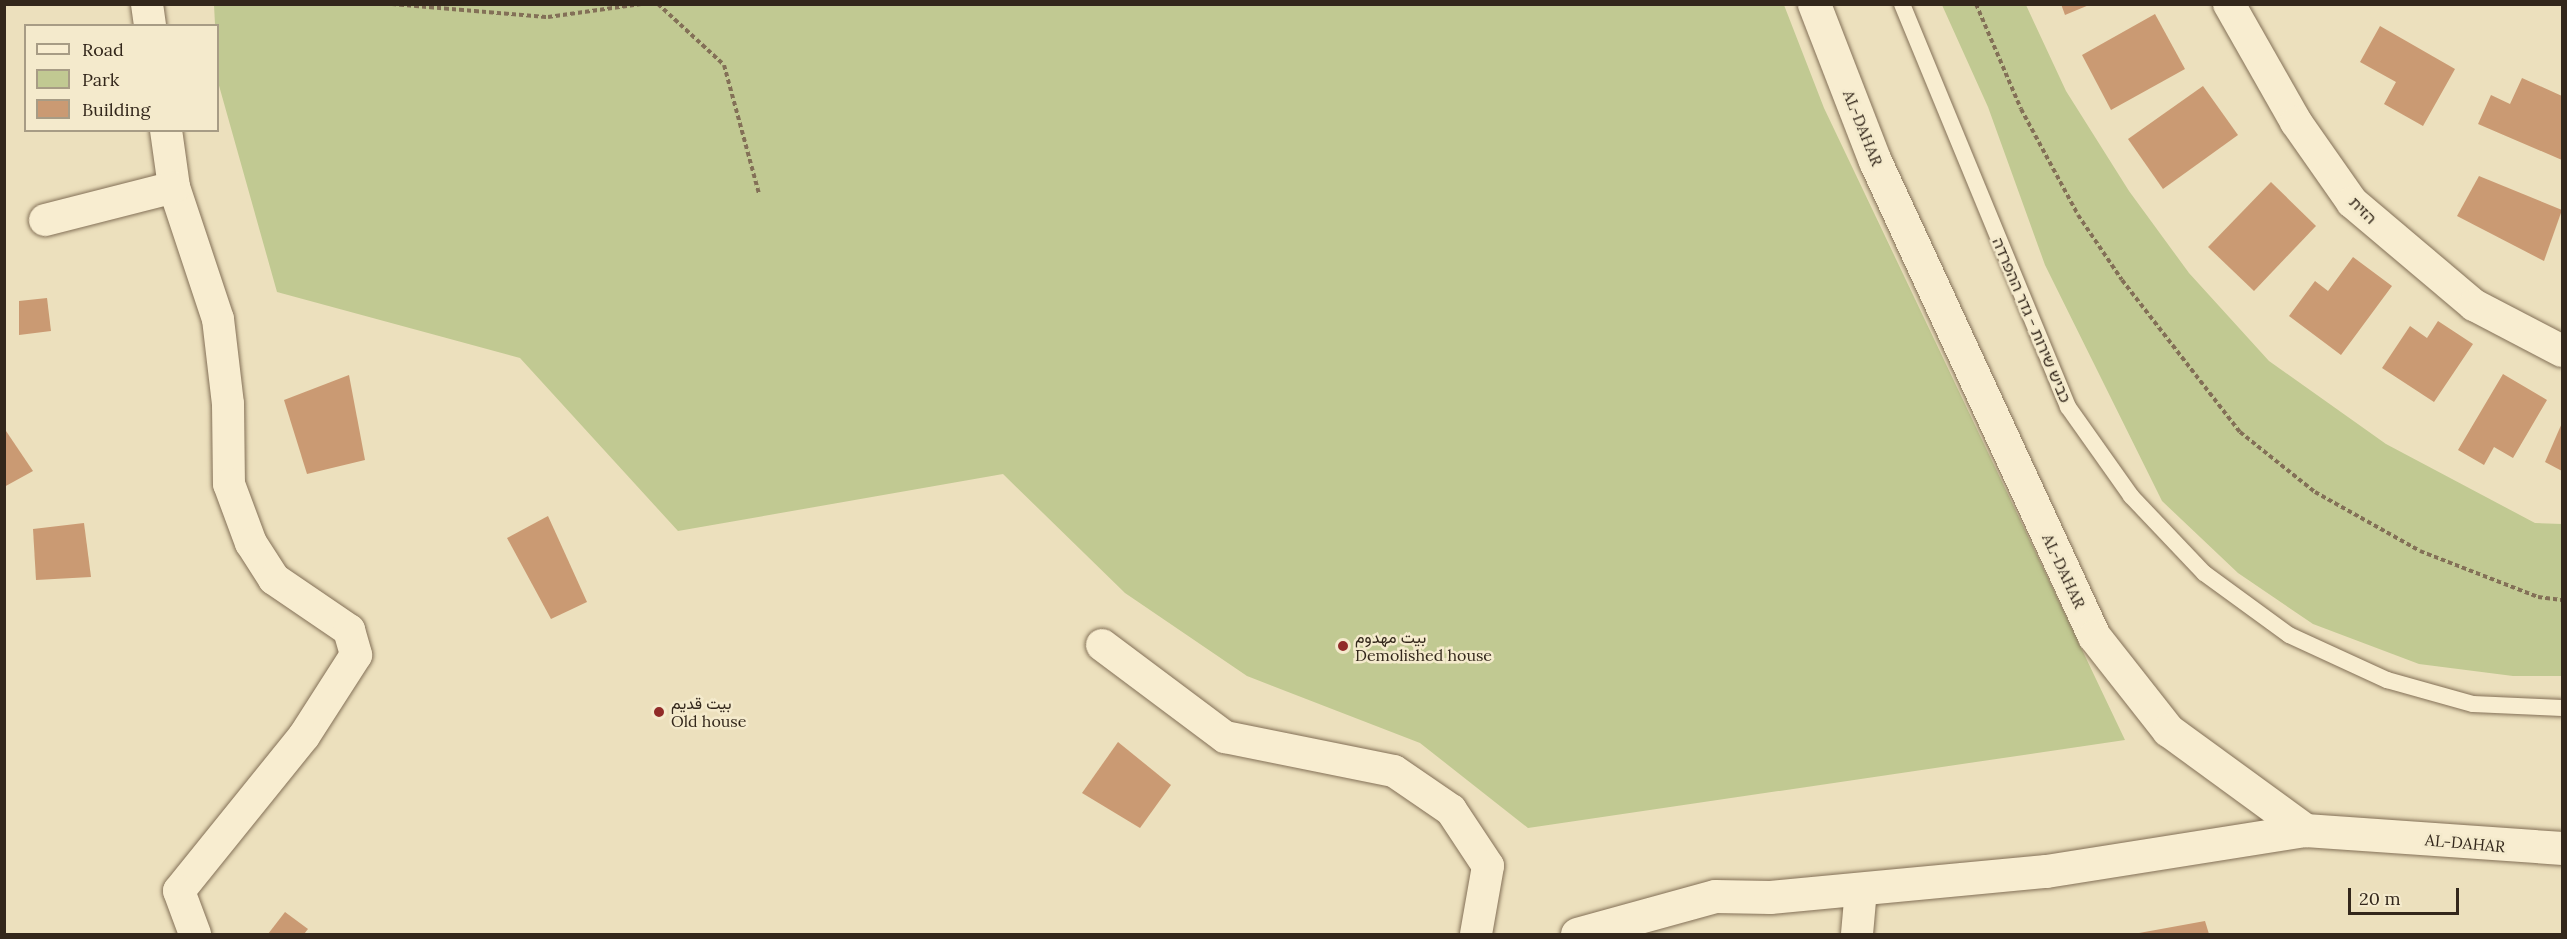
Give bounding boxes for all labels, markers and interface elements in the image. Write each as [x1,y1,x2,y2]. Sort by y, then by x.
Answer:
legend [24,24,219,132]
text: Road [82,38,124,61]
text: Park [82,68,119,91]
street label: AL-DAHAR [1839,87,1887,169]
text: Building [82,98,150,121]
street label: הזית [2345,192,2381,228]
street label: כביש שירות - גדר ההפרדה [1988,235,2076,405]
street label: AL-DAHAR [2038,531,2090,611]
place label: بيت مهدوم Demolished house [1355,627,1492,665]
marker: بيت مهدوم Demolished house [1336,639,1350,653]
place label: بيت قديم Old house [671,693,746,731]
marker: بيت قديم Old house [652,705,666,719]
street label: AL-DAHAR [2424,830,2506,856]
scale bar [2351,876,2462,914]
text: 20 m [2359,887,2401,910]

